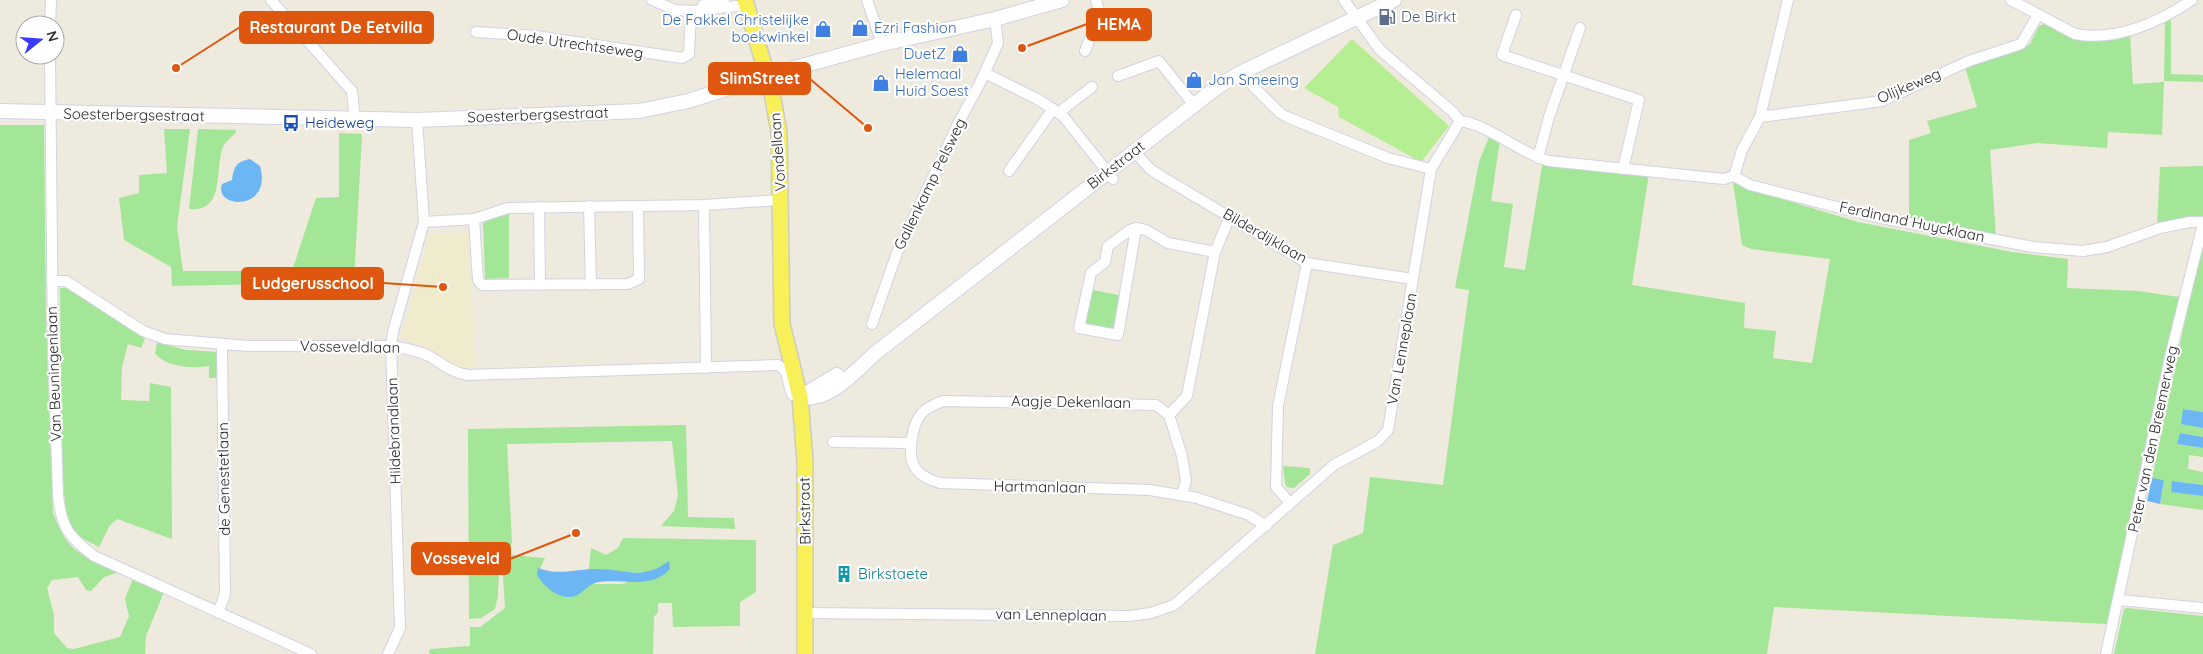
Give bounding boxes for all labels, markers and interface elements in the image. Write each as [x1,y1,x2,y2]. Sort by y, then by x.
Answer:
fuel station icon: De Birkt [1377,7,1397,27]
place label: De Birkt [1401,7,1456,26]
callout: HEMA [1087,9,1151,40]
place label: De Fakkel Christelijke boekwinkel [662,10,809,46]
callout: Restaurant De Eetvilla [240,12,433,43]
text: HEMA [1097,14,1142,34]
north arrow [15,15,65,65]
text: Restaurant De Eetvilla [249,17,423,37]
shop icon: Ezri Fashion [850,18,870,38]
place label: Ezri Fashion [874,18,957,37]
shop icon: De Fakkel Christelijke boekwinkel [813,19,833,39]
street label: Oude Utrechtseweg [506,25,645,62]
text: N [42,29,63,44]
place label: DuetZ [903,44,946,63]
shop icon: DuetZ [950,44,970,64]
callout: SlimStreet [709,63,810,94]
place label: Helemaal Huid Soest [895,64,969,100]
street label: Olijkeweg [1874,64,1944,107]
text: SlimStreet [720,68,800,88]
shop icon: Jan Smeeing [1184,70,1204,90]
place label: Jan Smeeing [1208,70,1299,89]
shop icon: Helemaal Huid Soest [871,73,891,93]
street label: Soesterbergsestraat [467,103,609,126]
street label: Soesterbergsestraat [63,104,205,125]
street label: Vondellaan [765,112,790,192]
bus stop icon: Heideweg [281,113,301,133]
place label: Heideweg [305,113,374,132]
street label: Gallenkamp Pelsweg [889,115,970,253]
street label: Birkstraat [1083,136,1148,193]
street label: Ferdinand Huycklaan [1838,197,1986,246]
street label: Bilderdijklaan [1220,204,1311,267]
callout: Ludgerusschool [242,268,383,299]
text: Ludgerusschool [252,273,374,293]
street label: Van Lenneplaan [1382,291,1421,406]
street label: Van Beuningenlaan [42,306,65,442]
street label: Vosseveldlaan [300,336,400,357]
street label: Peter van den Breemerweg [2123,344,2182,534]
street label: Hildebrandlaan [382,377,405,485]
street label: Aagje Dekenlaan [1011,391,1131,412]
street label: de Genestetlaan [213,422,234,536]
street label: Hartmanlaan [994,476,1086,497]
street label: Birkstraat [794,477,815,545]
callout: Vosseveld [412,543,510,574]
text: Vosseveld [422,548,500,568]
building icon: Birkstaete [834,564,854,584]
place label: Birkstaete [858,564,928,583]
street label: van Lenneplaan [995,604,1107,625]

